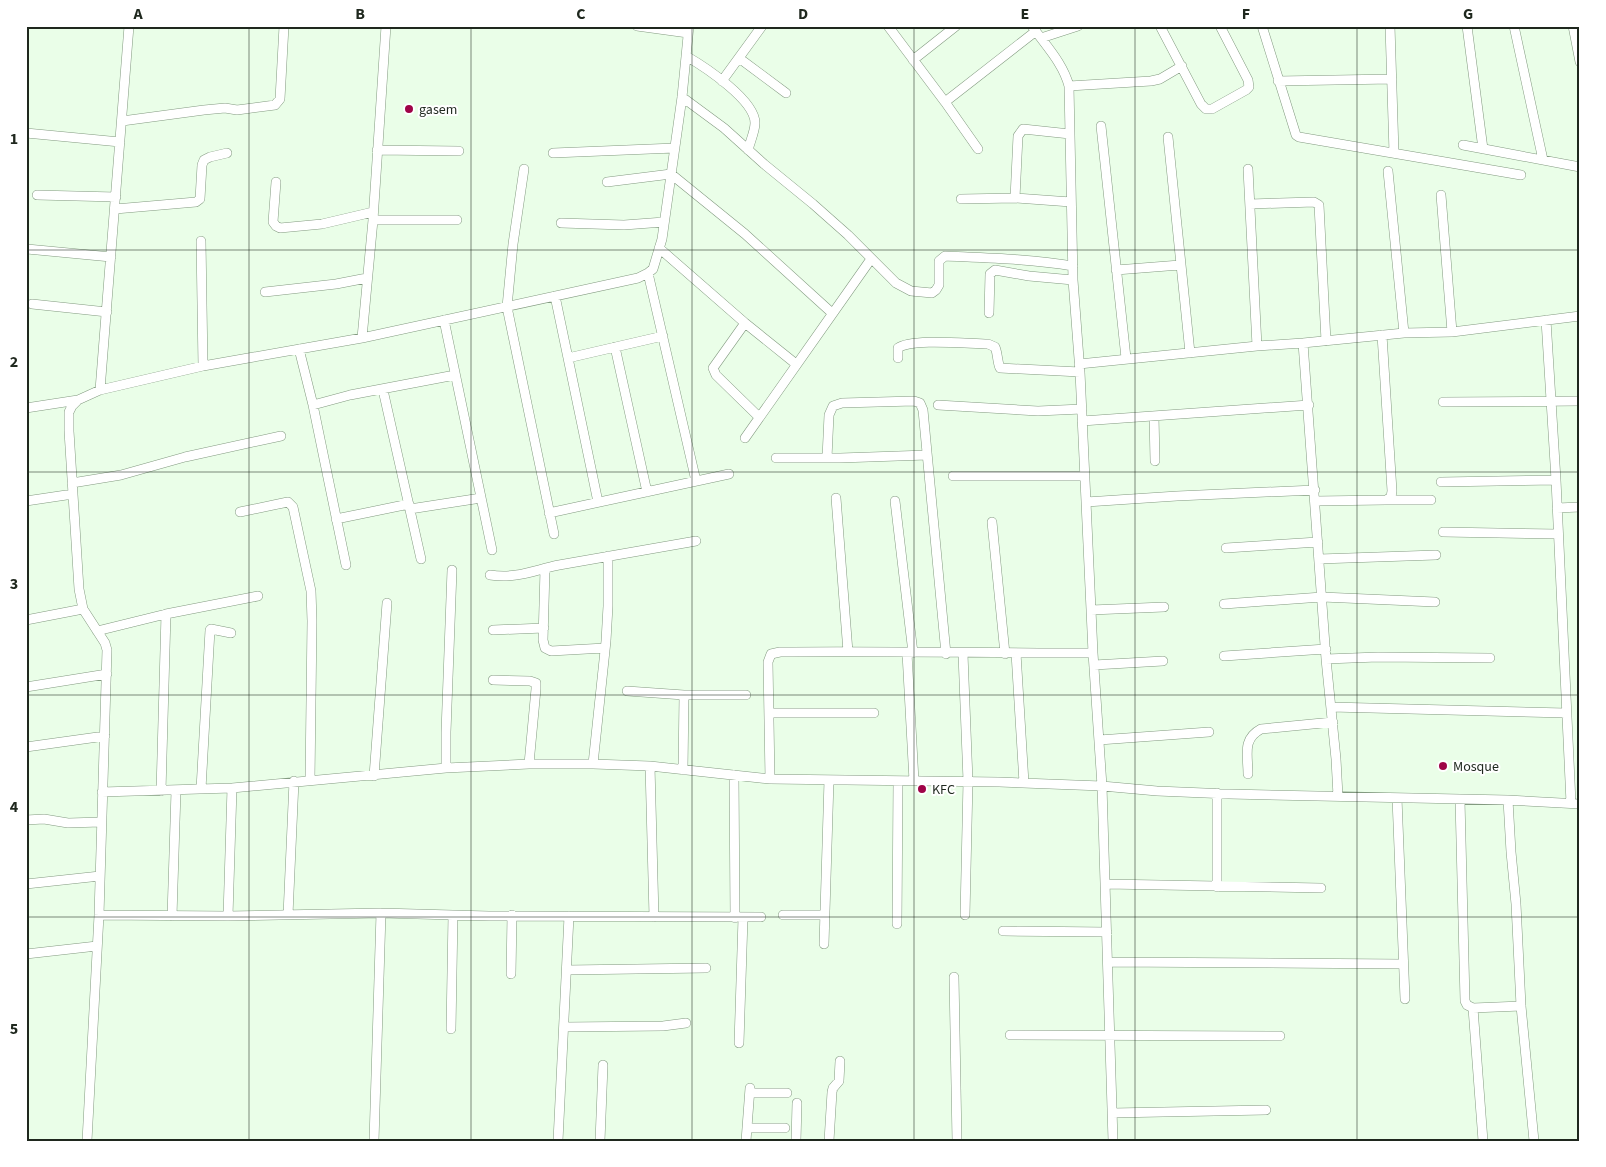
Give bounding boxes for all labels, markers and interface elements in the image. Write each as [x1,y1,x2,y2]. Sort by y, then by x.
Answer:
text: A [132,3,143,25]
text: B [355,3,365,25]
text: C [576,3,586,25]
text: D [798,3,808,25]
text: E [1021,3,1029,25]
text: F [1242,3,1250,25]
text: G [1463,3,1473,25]
place label: gasem [419,100,457,120]
marker: gasem [403,103,415,115]
text: 1 [10,128,18,150]
text: 2 [10,351,18,373]
text: 3 [10,573,18,595]
place label: Mosque [1453,757,1499,777]
marker: Mosque [1437,760,1449,772]
place label: KFC [932,780,955,800]
marker: KFC [916,783,928,795]
text: 4 [10,796,19,818]
text: 5 [10,1018,18,1040]

